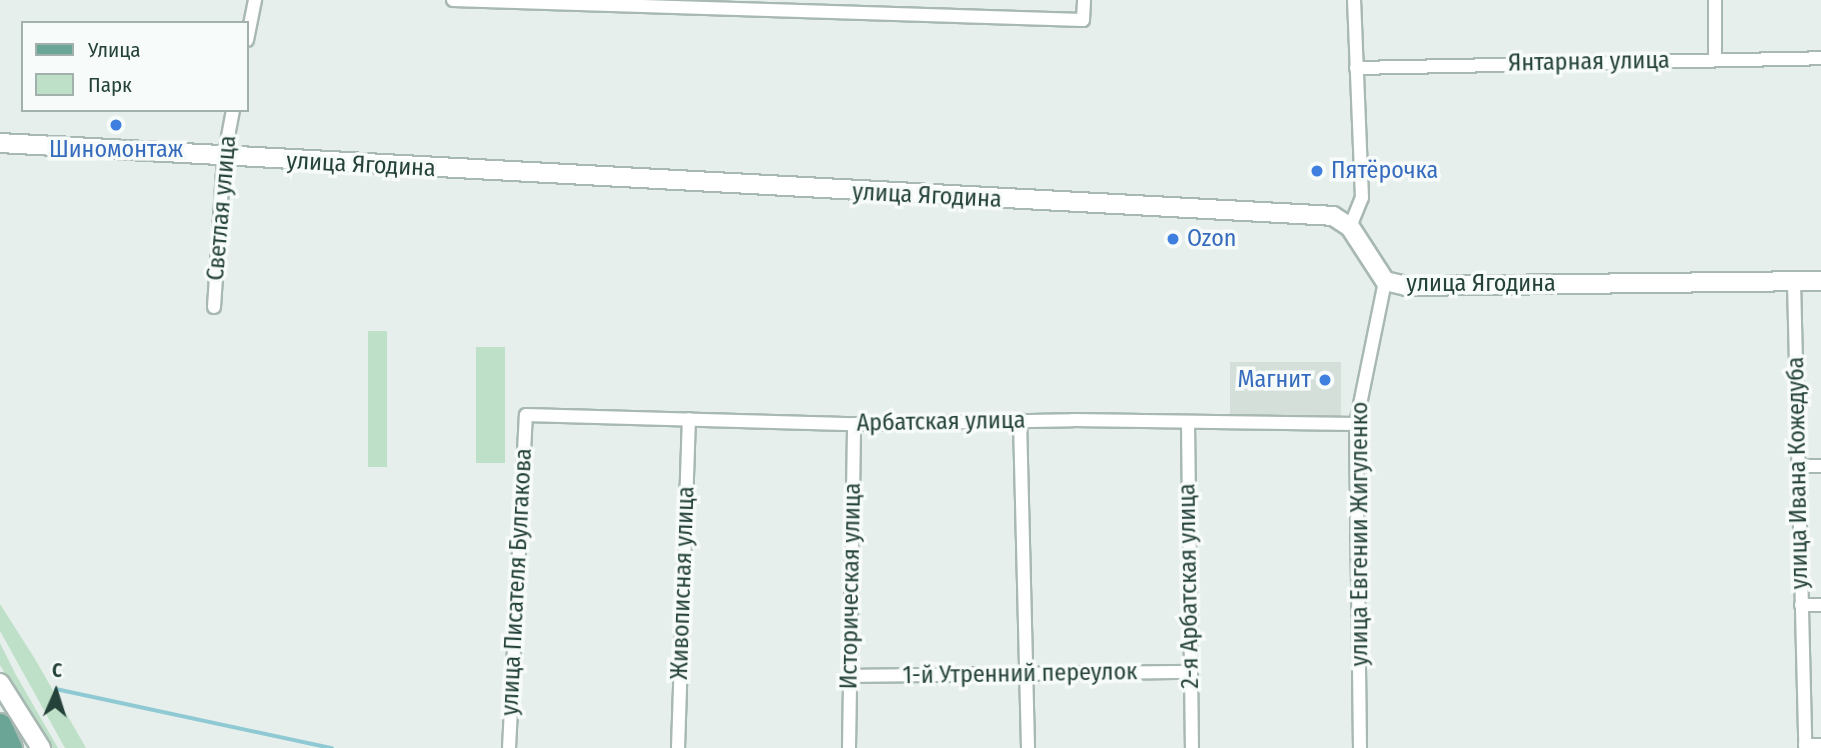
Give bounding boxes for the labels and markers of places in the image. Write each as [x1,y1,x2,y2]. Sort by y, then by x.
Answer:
marker: Шиномонтаж [108,117,124,133]
place label: Шиномонтаж [49,136,183,164]
place label: Пятёрочка [1331,157,1438,185]
marker: Пятёрочка [1309,163,1325,179]
place label: Ozon [1187,225,1236,253]
marker: Ozon [1165,231,1181,247]
place label: Магнит [1237,366,1311,394]
marker: Магнит [1317,372,1333,388]

